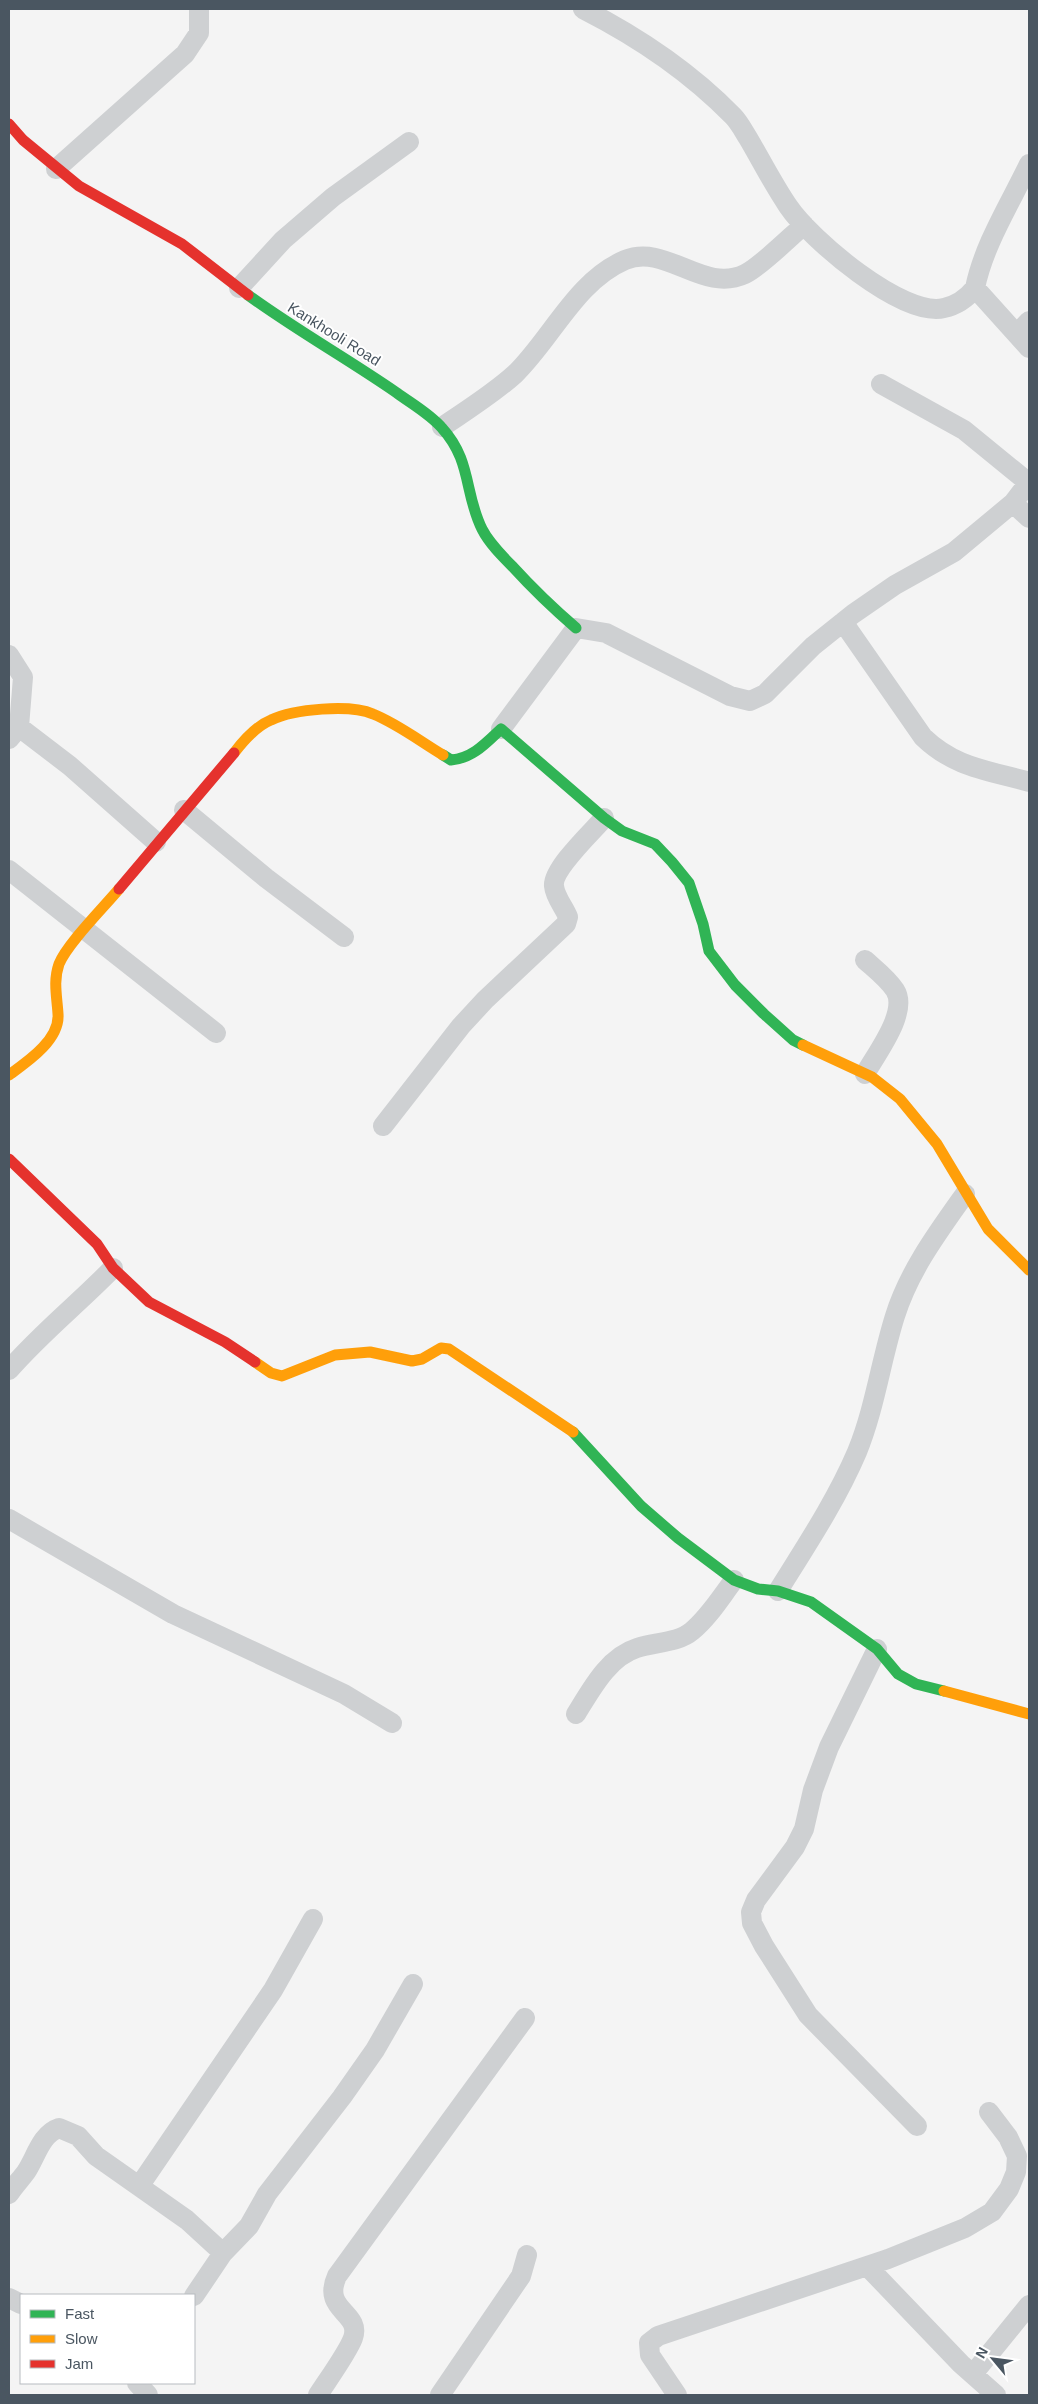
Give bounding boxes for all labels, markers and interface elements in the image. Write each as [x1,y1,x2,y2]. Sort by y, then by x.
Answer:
street label: Kankhooli Road [285,298,384,369]
legend [20,2294,195,2384]
text: Fast [65,2305,95,2322]
text: Slow [65,2330,98,2347]
north arrow [968,2334,1018,2384]
text: N [972,2344,991,2361]
text: Jam [65,2355,93,2372]

